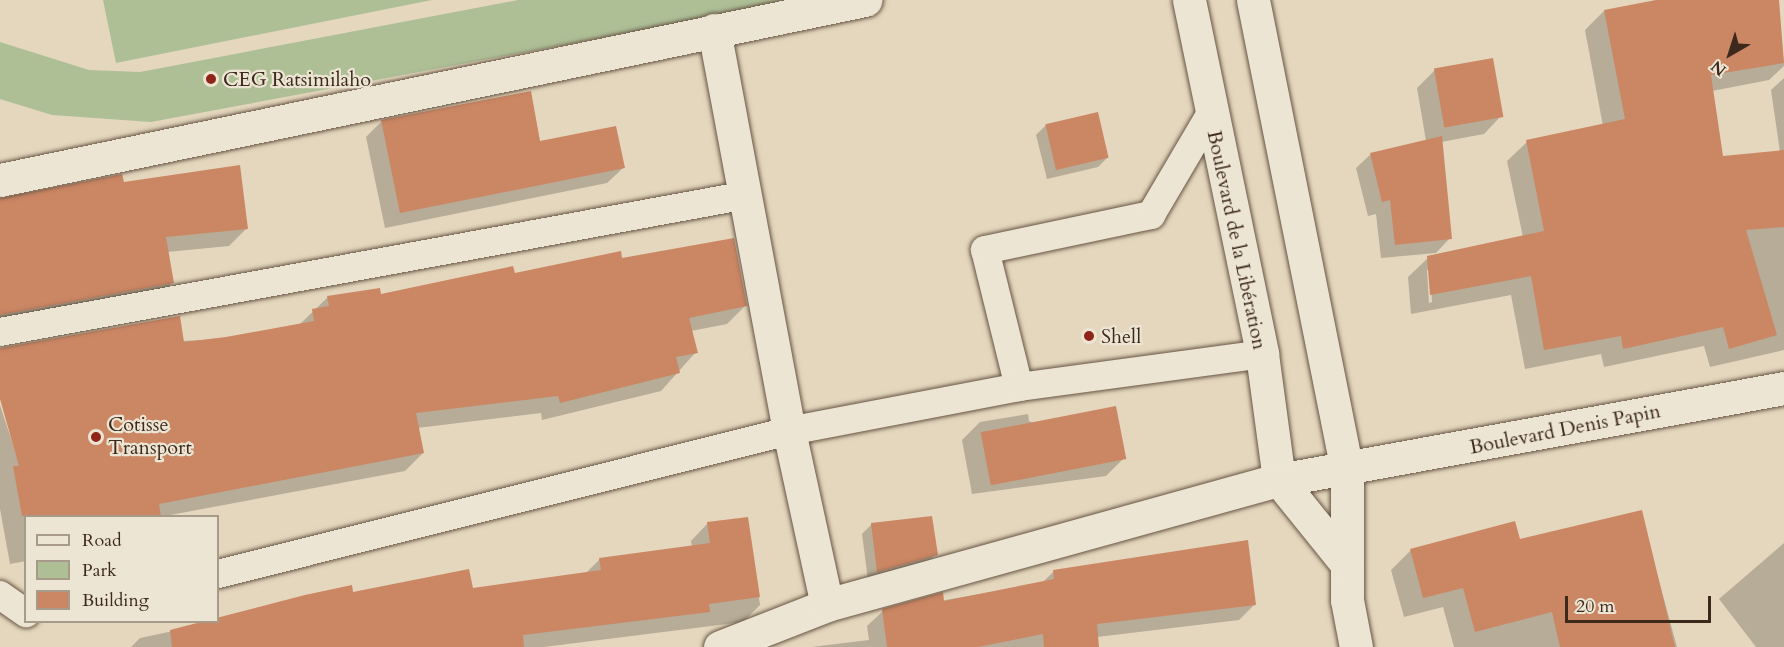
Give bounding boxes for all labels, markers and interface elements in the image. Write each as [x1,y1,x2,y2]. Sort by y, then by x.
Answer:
north arrow [1700,24,1760,84]
text: N [1706,55,1731,81]
place label: CEG Ratsimilaho [223,67,371,91]
marker: CEG Ratsimilaho [204,72,218,86]
street label: Boulevard de la Libération [1202,128,1272,352]
place label: Shell [1101,324,1141,348]
marker: Shell [1082,329,1096,343]
street label: Boulevard Denis Papin [1467,399,1663,459]
place label: Cotisse Transport [108,413,192,460]
marker: Cotisse Transport [89,430,103,444]
legend [24,515,219,623]
text: Road [82,528,122,553]
text: Park [82,558,117,583]
scale bar [1568,584,1714,622]
text: Building [82,588,149,613]
text: 20 m [1576,594,1615,619]

